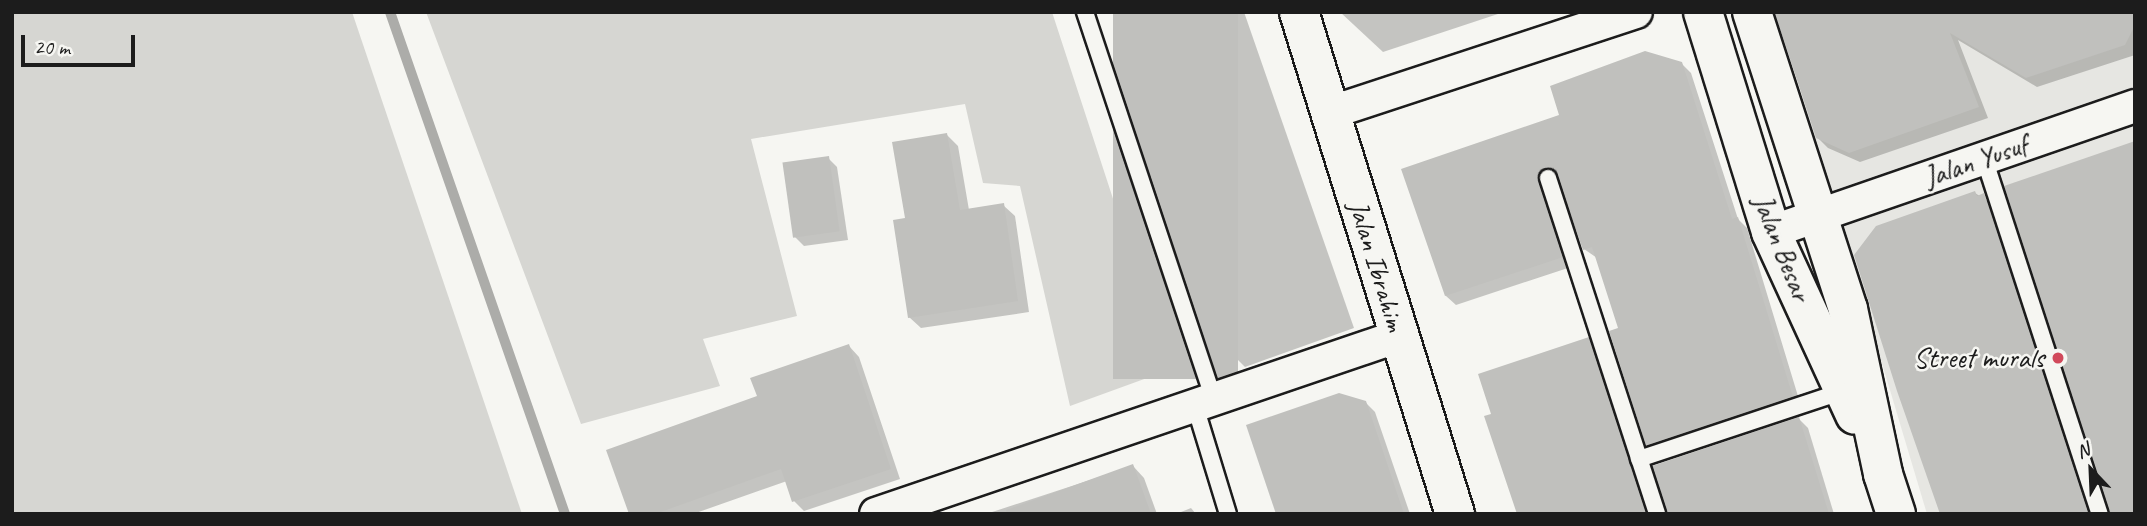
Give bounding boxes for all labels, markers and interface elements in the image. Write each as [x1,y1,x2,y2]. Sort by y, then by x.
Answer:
scale bar [24,21,138,65]
text: 20 m [34,34,70,60]
street label: Jalan Yusuf [1920,128,2032,194]
street label: Jalan Besar [1746,191,1818,305]
street label: Jalan Ibrahim [1341,196,1413,336]
place label: Street murals [1915,341,2044,375]
marker: Street murals [2050,350,2066,366]
north arrow [2056,435,2126,505]
text: N [2073,437,2093,464]

